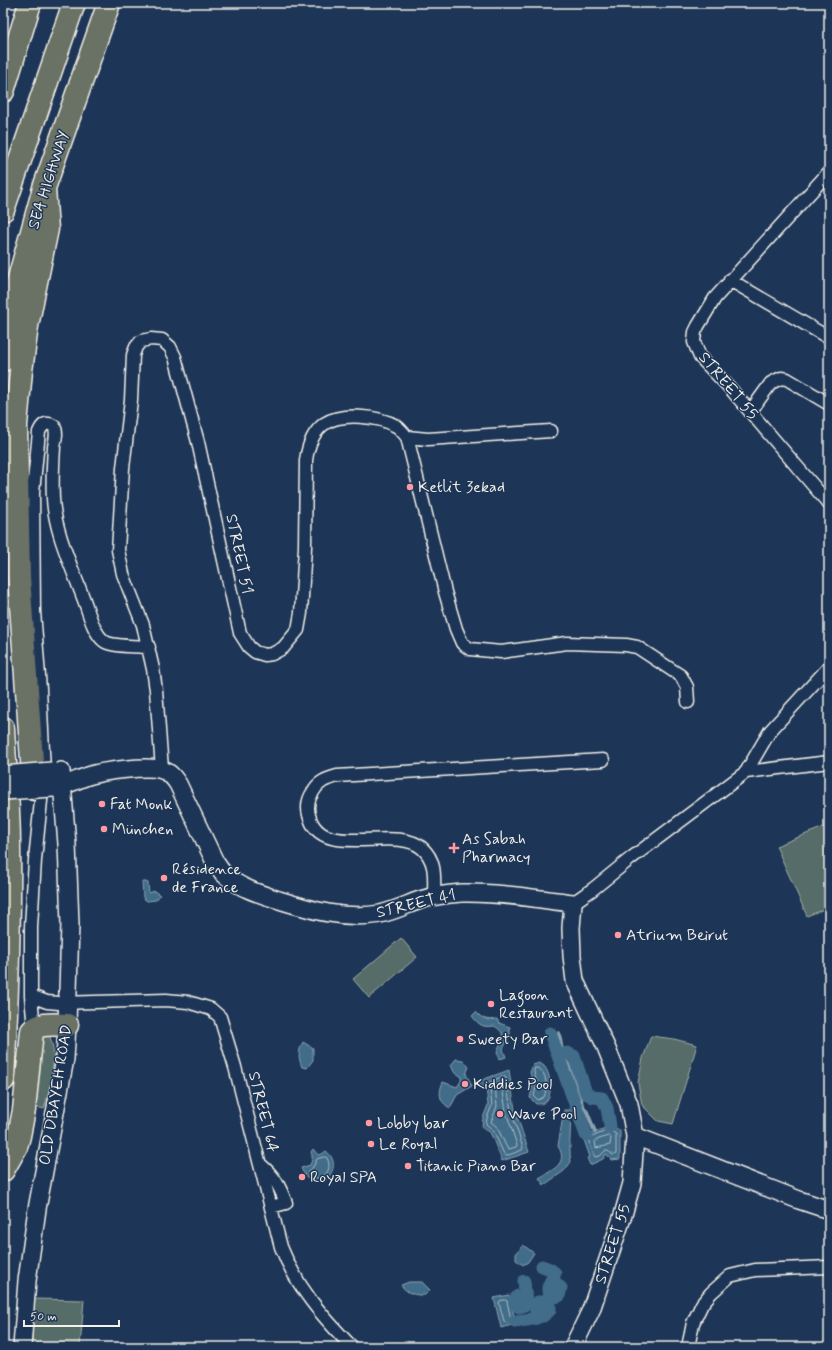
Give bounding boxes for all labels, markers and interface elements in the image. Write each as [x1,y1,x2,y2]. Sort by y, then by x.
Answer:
street label: SEA HIGHWAY [23,128,75,232]
street label: STREET 55 [693,348,763,424]
place label: Ketlit 3ekad [418,477,505,498]
marker: Ketlit 3ekad [405,482,415,492]
street label: STREET 51 [220,512,258,596]
place label: Fat Monk [110,794,172,815]
marker: Fat Monk [97,799,107,809]
place label: München [112,819,173,840]
marker: München [99,824,109,834]
place label: As Sabah Pharmacy [462,829,530,868]
marker: As Sabah Pharmacy [449,843,459,853]
place label: Résidence de France [172,859,241,898]
marker: Résidence de France [159,873,169,883]
street label: STREET 41 [374,885,458,923]
place label: Atrium Beirut [626,925,728,946]
marker: Atrium Beirut [613,930,623,940]
place label: Lagoon Restaurant [499,985,574,1024]
marker: Lagoon Restaurant [486,999,496,1009]
street label: OLD DBAYEH ROAD [35,1023,77,1167]
place label: Sweety Bar [468,1029,548,1050]
marker: Sweety Bar [455,1034,465,1044]
street label: STREET 64 [243,1069,283,1155]
place label: Kiddies Pool [473,1074,552,1095]
marker: Kiddies Pool [460,1079,470,1089]
place label: Wave Pool [508,1104,577,1125]
marker: Wave Pool [495,1109,505,1119]
place label: Lobby bar [377,1113,449,1134]
marker: Lobby bar [364,1118,374,1128]
place label: Le Royal [379,1134,438,1155]
marker: Le Royal [366,1139,376,1149]
place label: Titanic Piano Bar [416,1156,536,1177]
marker: Titanic Piano Bar [403,1161,413,1171]
place label: Royal SPA [310,1167,377,1188]
marker: Royal SPA [297,1172,307,1182]
street label: STREET 55 [590,1201,636,1287]
scale bar [24,1302,119,1328]
text: 50 m [30,1309,57,1325]

